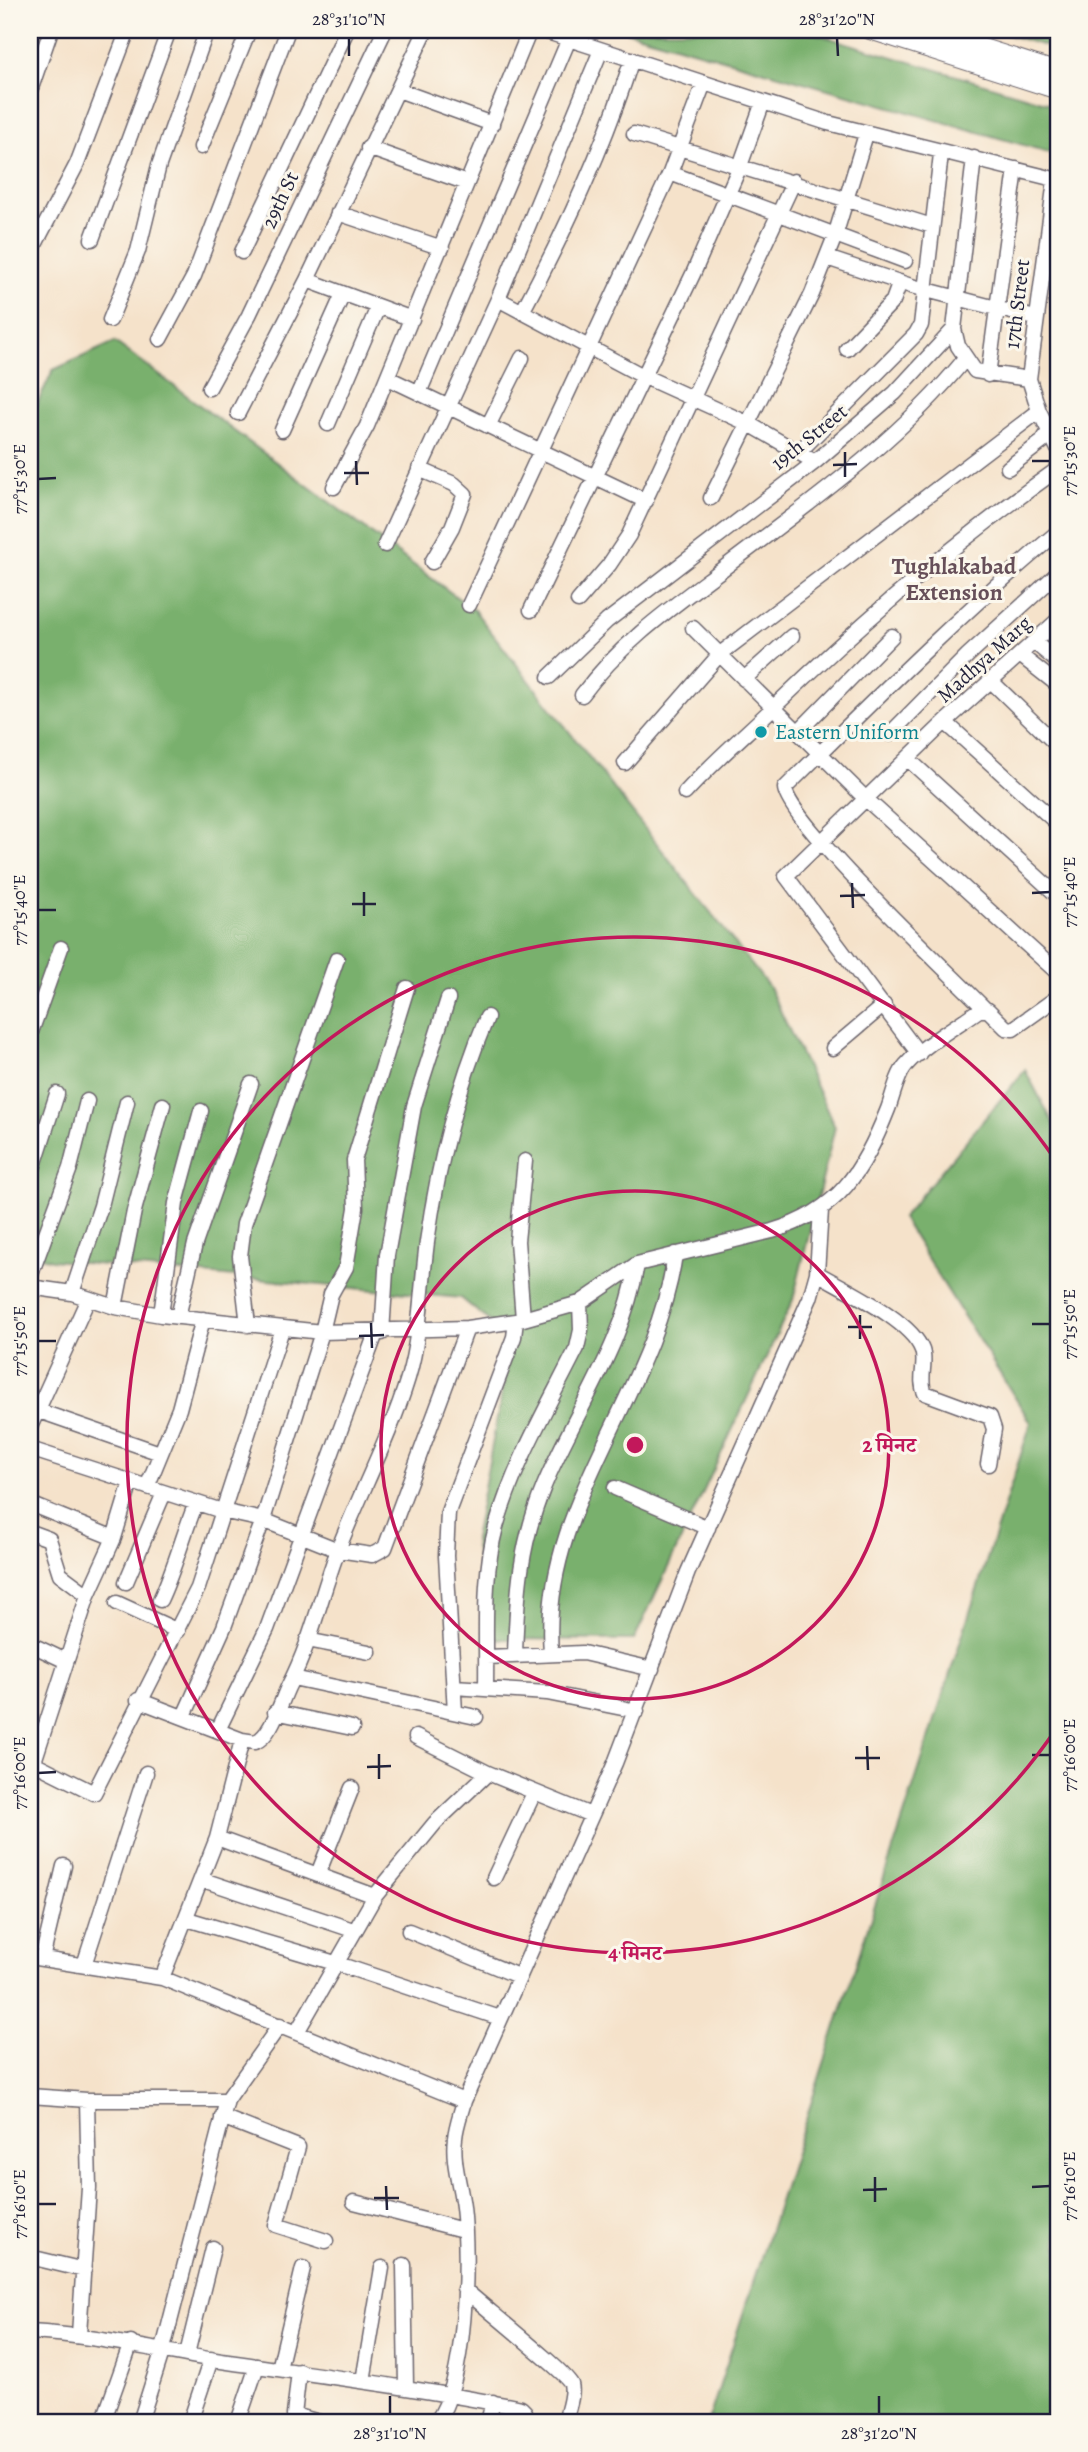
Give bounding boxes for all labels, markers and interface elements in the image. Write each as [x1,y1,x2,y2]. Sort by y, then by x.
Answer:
text: 28°31'10"N [312,7,386,31]
text: 28°31'20"N [799,7,875,31]
street label: 29th St [255,167,305,233]
street label: 17th Street [998,258,1036,350]
street label: 19th Street [765,398,853,476]
text: 77°15'30"E [1057,426,1081,496]
text: 77°15'30"E [7,444,31,514]
district label: Tughlakabad Extension [892,551,1017,608]
street label: Madhya Marg [931,609,1038,709]
place label: Eastern Uniform [775,718,919,746]
marker: Eastern Uniform [753,724,769,740]
text: 77°15'40"E [1057,856,1081,928]
text: 77°15'40"E [7,874,31,946]
text: 77°15'50"E [1057,1289,1081,1359]
text: 77°15'50"E [7,1306,31,1376]
text: 2 मिनट [862,1431,918,1459]
centre of rings [623,1433,647,1457]
text: 77°16'00"E [1057,1718,1081,1792]
text: 77°16'00"E [7,1736,31,1810]
text: 4 मिनट [608,1939,663,1967]
text: 77°16'10"E [1057,2151,1081,2221]
text: 77°16'10"E [7,2169,31,2239]
text: 28°31'10"N [353,2421,427,2445]
text: 28°31'20"N [841,2421,917,2445]

